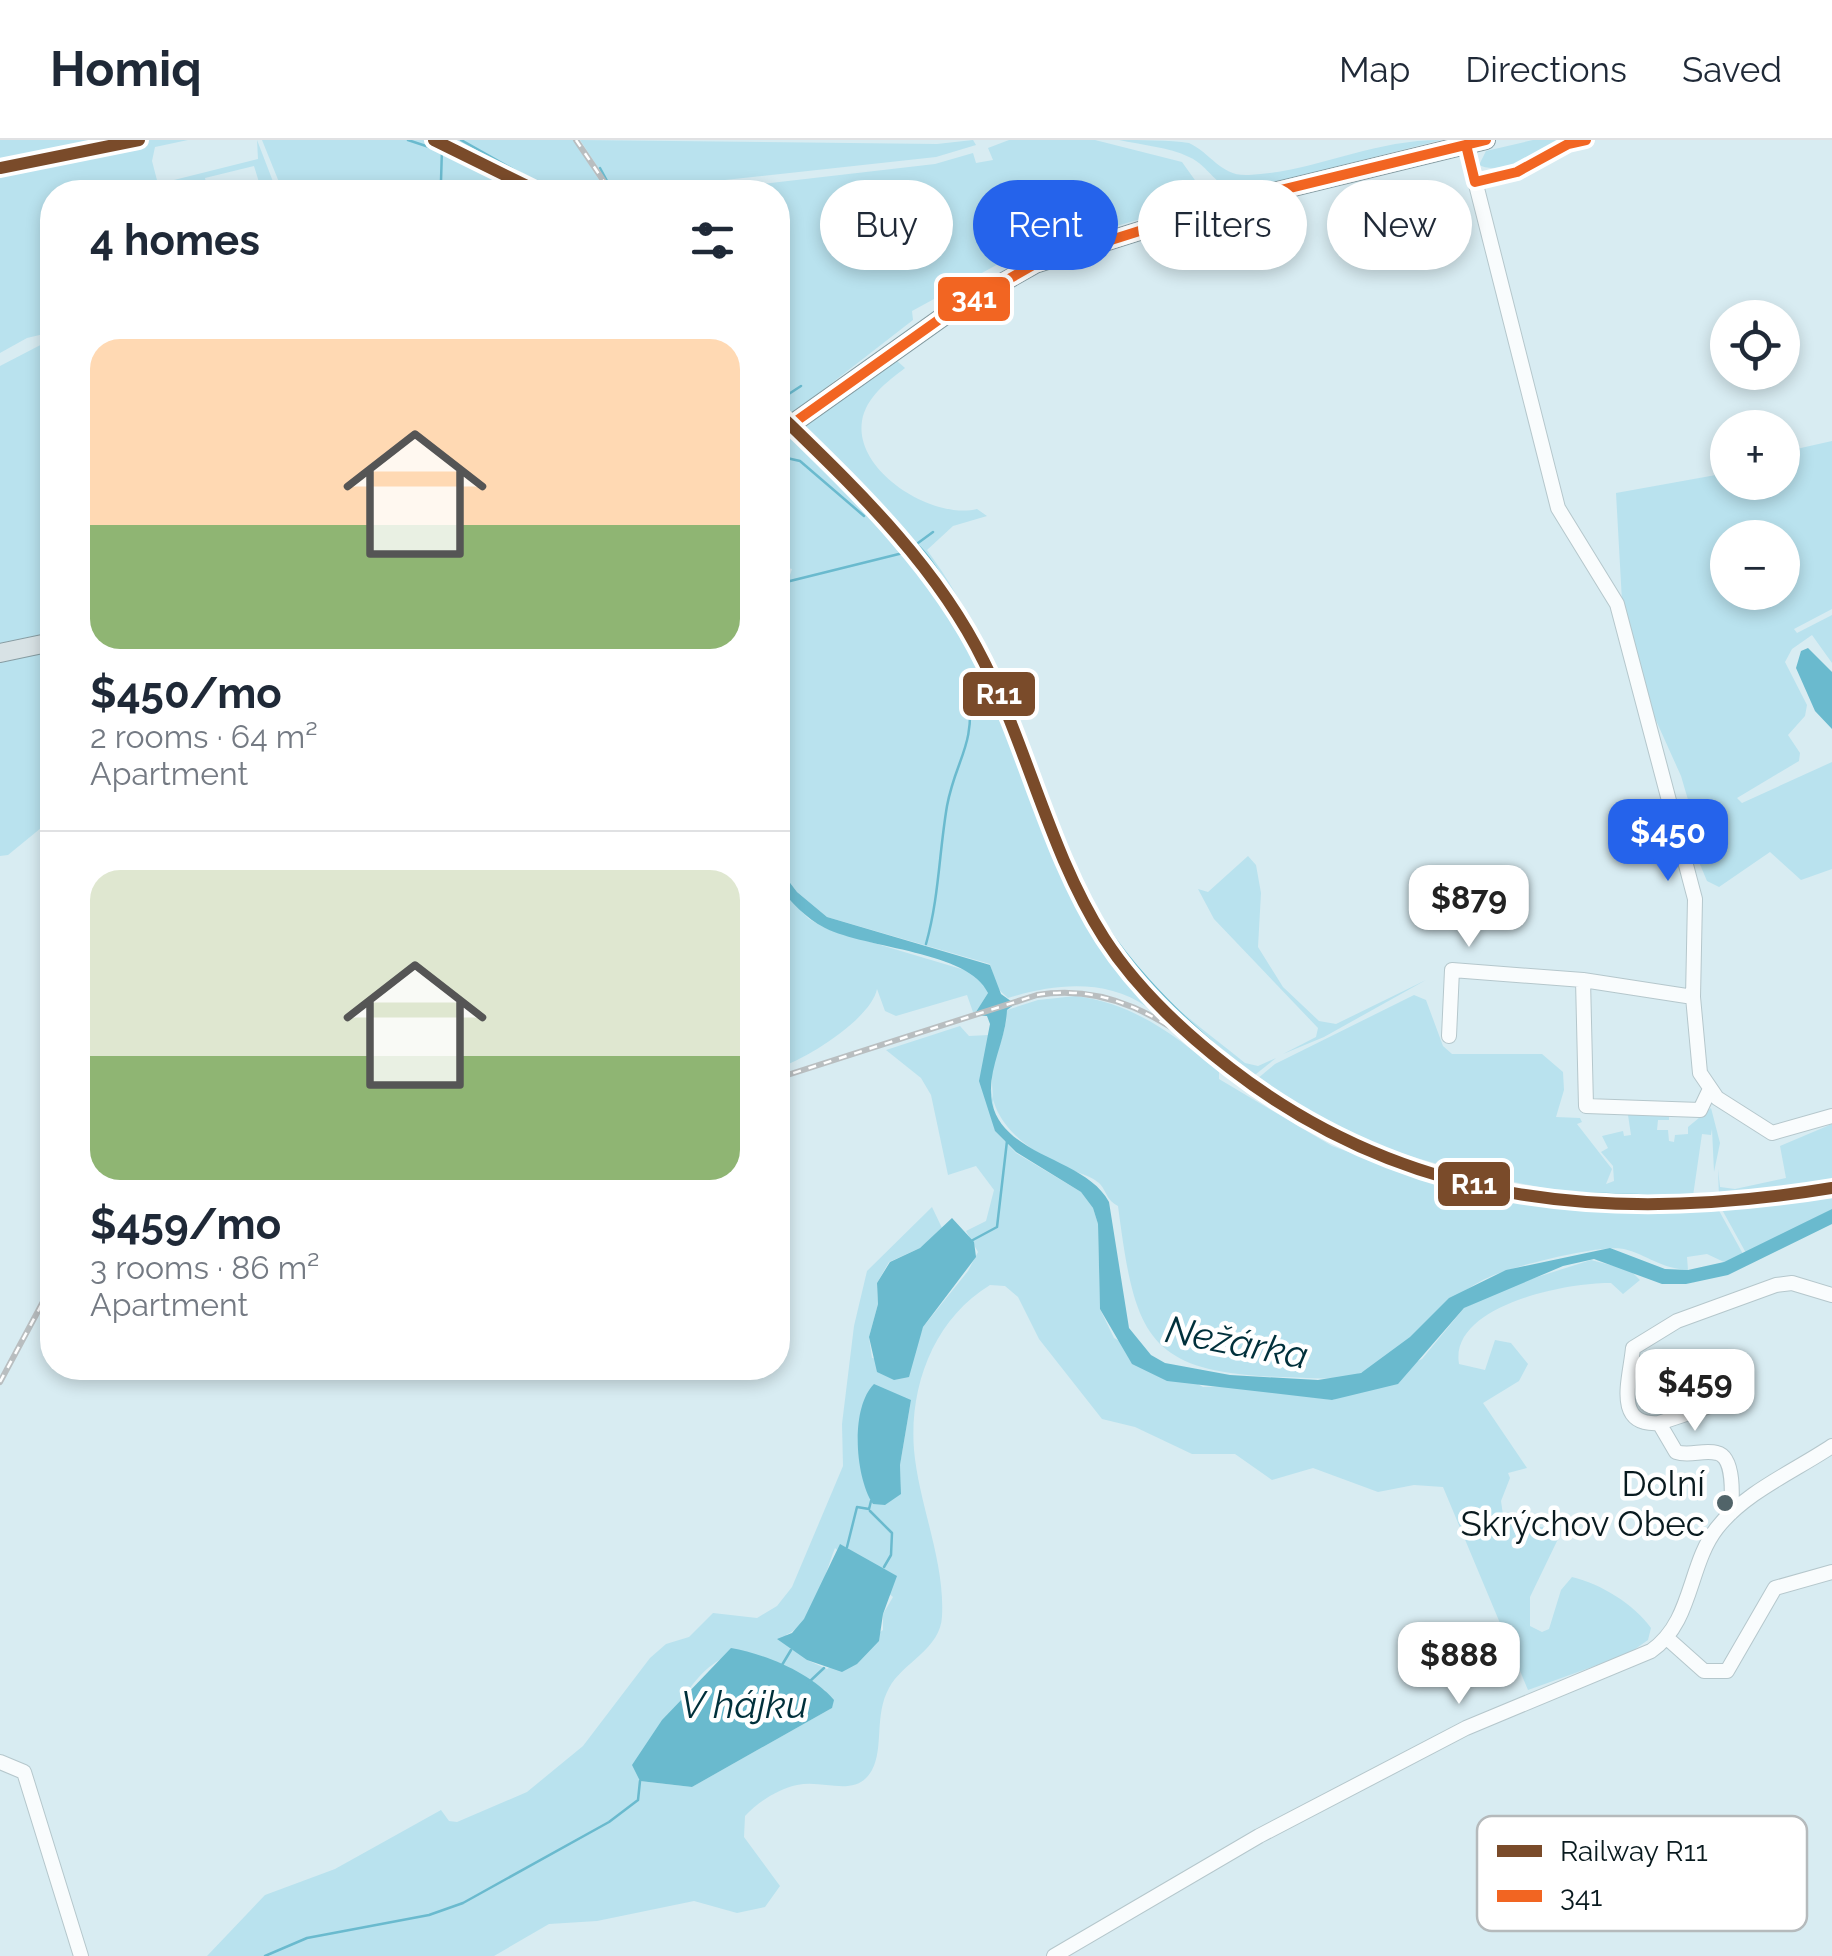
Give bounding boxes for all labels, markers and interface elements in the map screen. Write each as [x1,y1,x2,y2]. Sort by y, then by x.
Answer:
text: Homiq [50,41,202,97]
text: Map [1339,49,1410,90]
text: Directions [1465,49,1627,90]
text: Saved [1682,49,1782,90]
chip: Buy [820,180,953,270]
chip: Rent [973,180,1118,270]
chip: Filters [1138,180,1307,270]
chip: New [1327,180,1472,270]
icon: filters [685,213,740,268]
text: 4 homes [90,216,260,265]
line badge: 341 [936,275,1012,323]
text: 341 [951,282,997,315]
map controls [1710,300,1800,610]
button: locate [1710,300,1800,390]
icon: home [325,404,505,584]
button: + [1710,410,1800,500]
button: − [1710,520,1800,610]
text: $450/mo [90,669,282,718]
line badge: R11 [961,670,1037,718]
text: R11 [976,678,1022,711]
text: 2 rooms · 64 m² [90,718,318,755]
text: Apartment [90,755,248,792]
pin: $450 [1609,799,1727,884]
text: $450 [1630,813,1706,850]
pin: $879 [1410,865,1528,950]
text: $879 [1431,879,1507,916]
icon: home [325,935,505,1115]
line badge: R11 [1436,1160,1512,1208]
text: R11 [1451,1168,1497,1201]
text: $459/mo [90,1200,281,1249]
text: 3 rooms · 86 m² [90,1249,320,1286]
text: Apartment [90,1286,248,1323]
water label: Nežárka [1162,1306,1312,1378]
pin: $459 [1636,1349,1754,1434]
text: $459 [1657,1363,1733,1400]
place label: Dolní Skrýchov Obec [1461,1463,1705,1544]
marker: Dolní Skrýchov Obec [1714,1492,1736,1514]
pin: $888 [1400,1622,1518,1707]
text: $888 [1420,1636,1498,1673]
water label: V hájku [680,1682,808,1727]
legend [1477,1816,1807,1931]
text: Railway R11 [1560,1835,1708,1868]
text: 341 [1560,1880,1602,1913]

